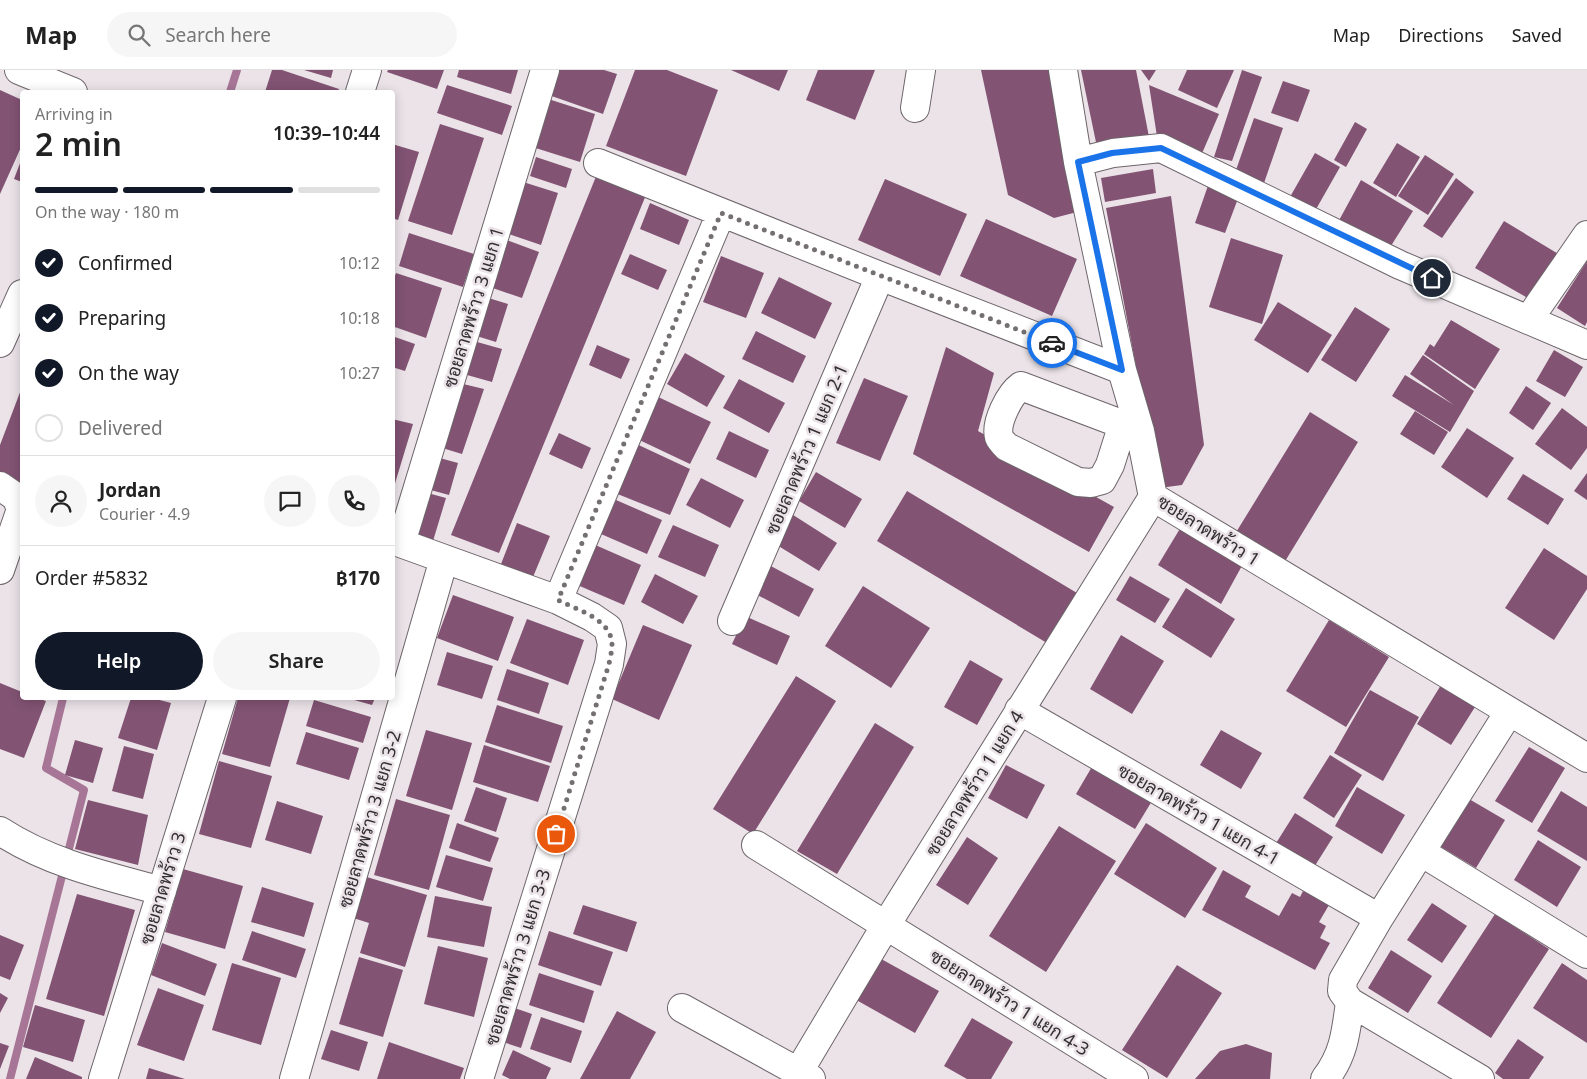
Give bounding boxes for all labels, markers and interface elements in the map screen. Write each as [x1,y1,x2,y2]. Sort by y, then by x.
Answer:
search box [107,12,457,57]
text: Map [25,18,77,51]
icon: search [125,21,153,49]
text: Search here [165,22,271,48]
text: Map [1333,23,1370,47]
text: Directions [1398,23,1484,47]
text: Saved [1512,23,1562,47]
text: Arriving in [35,103,113,125]
text: 10:39–10:44 [273,120,380,146]
text: 2 min [35,122,122,165]
text: On the way · 180 m [35,201,179,223]
street label: ซอยลาดพร้าว 3 แยก 1 [437,224,509,390]
icon: check [35,249,63,277]
text: Confirmed [78,250,173,276]
text: 10:12 [339,252,380,274]
pin [1411,257,1453,299]
icon: home [1418,264,1446,292]
icon: check [35,304,63,332]
text: Preparing [78,305,166,331]
text: 10:18 [339,307,380,329]
courier [1027,318,1077,368]
icon: car [1038,329,1066,357]
icon: check [35,359,63,387]
text: On the way [78,360,179,386]
street label: ซอยลาดพร้าว 1 แยก 2-1 [759,360,853,538]
text: 10:27 [339,362,380,384]
text: Delivered [78,415,163,441]
button: person [35,475,87,527]
button: chat [264,475,316,527]
button: phone [328,475,380,527]
text: Jordan [99,477,161,503]
street label: ซอยลาดพร้าว 1 [1153,489,1265,571]
text: Courier · 4.9 [99,503,190,525]
text: Order #5832 [35,565,148,591]
text: ฿170 [336,565,380,591]
button: Help [35,632,203,690]
button: Share [213,632,380,690]
street label: ซอยลาดพร้าว 1 แยก 4 [920,706,1028,860]
street label: ซอยลาดพร้าว 3 แยก 3-2 [332,728,406,910]
street label: ซอยลาดพร้าว 1 แยก 4-1 [1114,758,1284,870]
pin [535,813,577,855]
icon: bag [542,820,570,848]
street label: ซอยลาดพร้าว 3 [134,829,190,947]
street label: ซอยลาดพร้าว 3 แยก 3-3 [479,866,555,1048]
street label: ซอยลาดพร้าว 1 แยก 4-3 [926,943,1094,1061]

